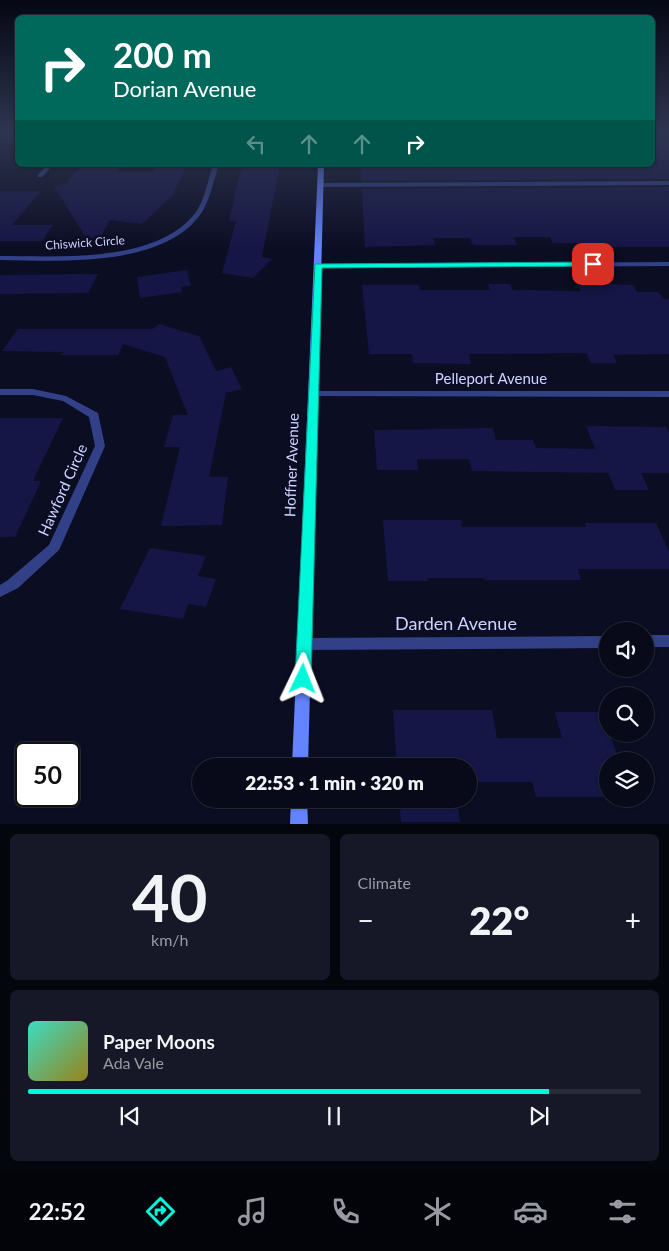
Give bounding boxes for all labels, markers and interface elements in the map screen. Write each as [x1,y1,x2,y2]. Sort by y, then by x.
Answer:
text: 200 m [113,33,212,75]
icon: right [30,35,95,100]
text: Dorian Avenue [113,75,256,102]
icon: left [242,130,270,158]
icon: ahead [295,130,323,158]
icon: ahead [348,130,376,158]
icon: right [401,130,429,158]
street label: Chiswick Circle [45,232,125,253]
pin [572,243,614,285]
icon: arrive [579,250,607,278]
street label: Pelleport Avenue [435,369,547,387]
street label: Hoffner Avenue [280,413,302,517]
street label: Hawford Circle [34,441,90,538]
street label: Darden Avenue [395,612,517,634]
map controls [599,622,654,807]
button: sound [599,622,654,677]
position arrow [276,652,328,704]
button: search [599,687,654,742]
speed limit sign: 50 [15,742,80,807]
button: layers [599,752,654,807]
text: 22:53 · 1 min · 320 m [245,771,424,794]
text: 40 [132,858,207,936]
text: Climate [358,873,411,892]
text: 22° [469,897,529,943]
text: − [358,903,374,937]
text: + [625,903,641,937]
text: km/h [151,930,188,949]
text: Paper Moons [103,1030,215,1053]
text: Ada Vale [103,1053,164,1072]
icon: previous [116,1102,144,1130]
icon: pause [320,1102,348,1130]
icon: next [525,1102,553,1130]
icon: directions [143,1194,178,1229]
icon: music [235,1194,270,1229]
icon: phone [328,1194,363,1229]
icon: climate [420,1194,455,1229]
icon: car [513,1194,548,1229]
icon: filters [605,1194,640,1229]
text: 22:52 [29,1198,85,1225]

